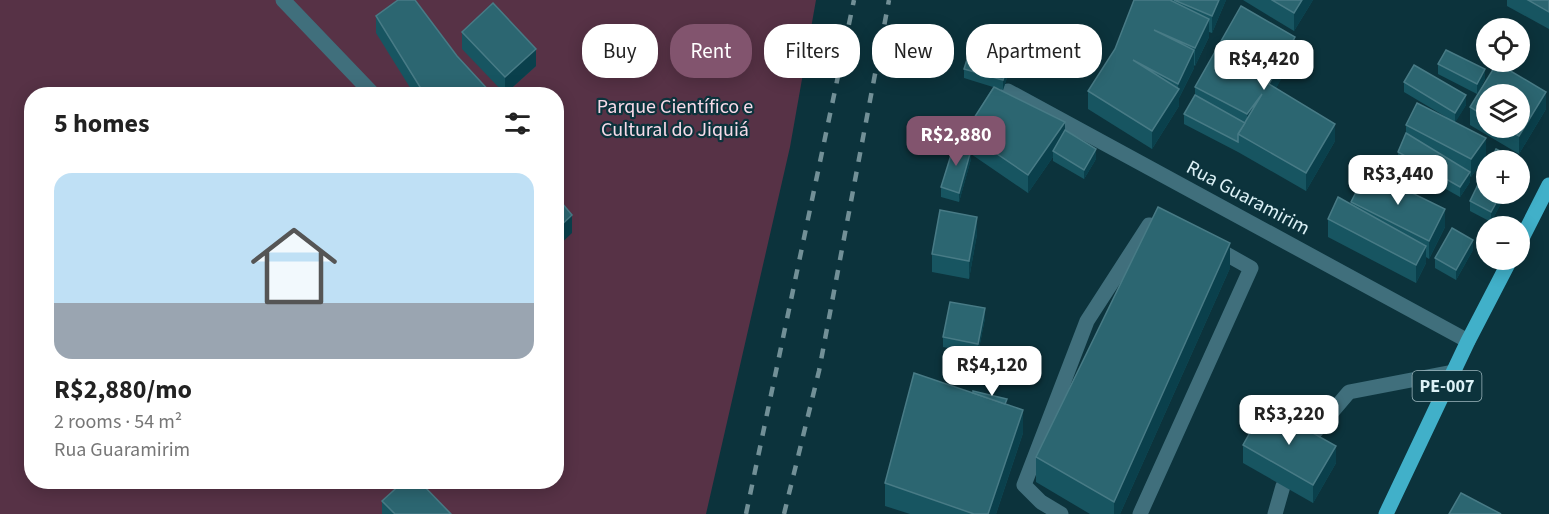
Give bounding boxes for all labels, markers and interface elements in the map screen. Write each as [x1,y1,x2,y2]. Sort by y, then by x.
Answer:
map controls [1476,18,1530,270]
button: locate [1476,18,1530,72]
chip: Buy [582,24,658,78]
chip: Rent [670,24,752,78]
chip: Filters [764,24,860,78]
chip: New [872,24,954,78]
chip: Apartment [966,24,1102,78]
pin: R$4,420 [1209,40,1319,91]
text: R$4,420 [1228,45,1300,73]
button: layers [1476,84,1530,138]
park label: Parque Científico e Cultural do Jiquiá [597,93,753,144]
text: 5 homes [54,105,149,142]
icon: filters [501,107,534,140]
pin: R$2,880 [901,116,1011,167]
text: R$2,880 [920,121,992,149]
button: + [1476,150,1530,204]
street label: Rua Guaramirim [1181,154,1315,242]
pin: R$3,440 [1343,155,1453,206]
text: R$3,440 [1362,160,1434,188]
icon: home [240,212,348,320]
button: − [1476,216,1530,270]
pin: R$4,120 [937,346,1047,397]
text: R$4,120 [956,351,1028,379]
text: R$2,880/mo [54,371,192,408]
road number: PE-007 [1412,371,1482,401]
pin: R$3,220 [1234,395,1344,446]
text: R$3,220 [1253,400,1325,428]
text: 2 rooms · 54 m² [54,408,182,436]
text: Rua Guaramirim [54,436,190,464]

